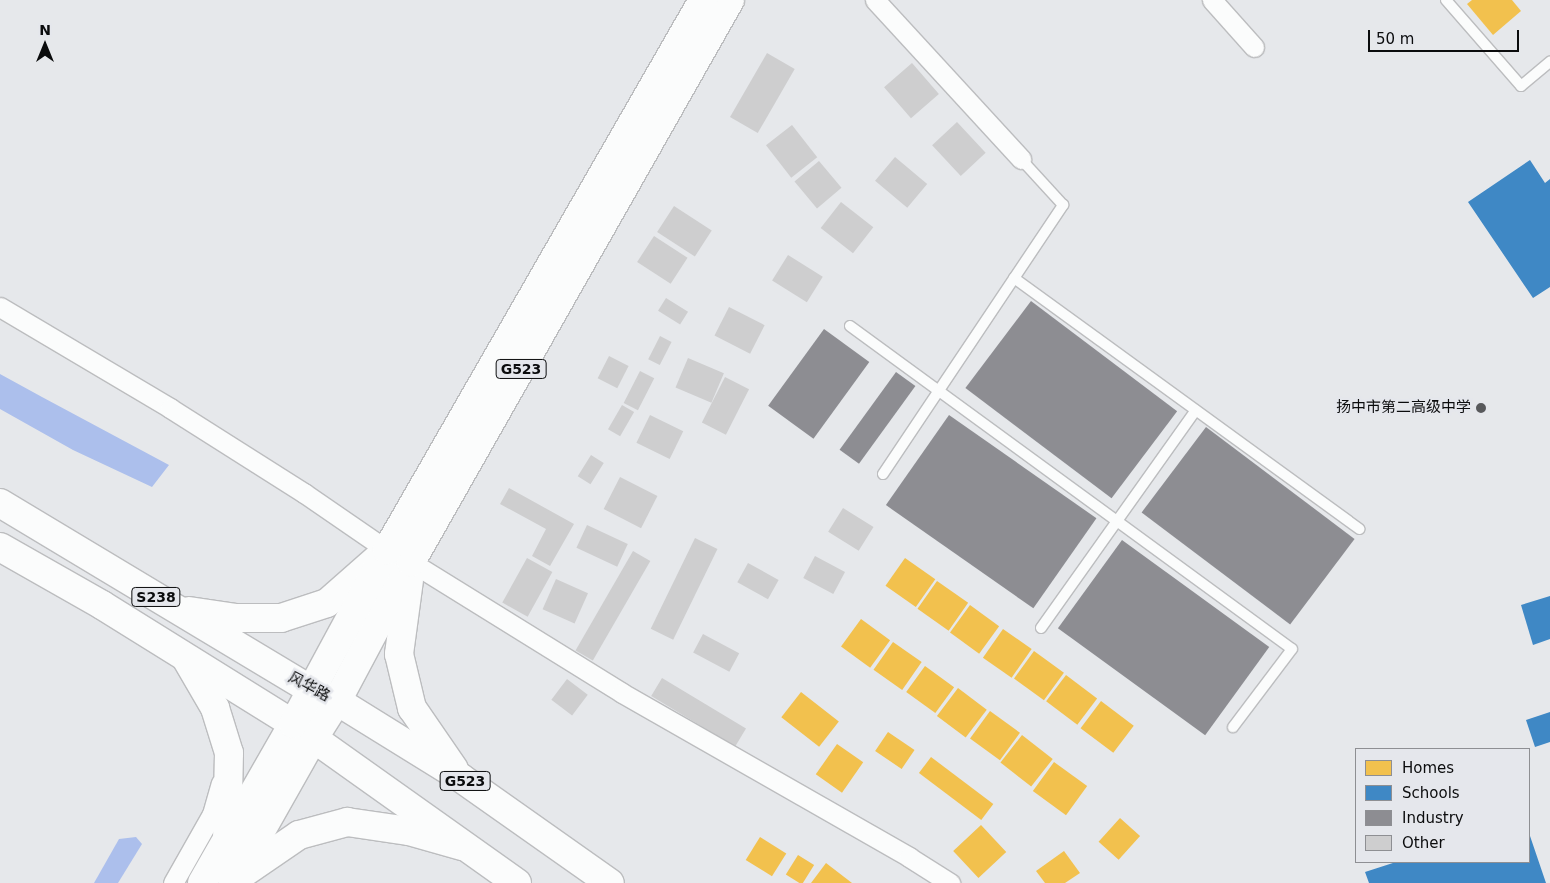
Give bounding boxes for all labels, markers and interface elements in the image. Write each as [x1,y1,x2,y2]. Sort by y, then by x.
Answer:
north arrow [20,20,70,70]
scale bar [1370,20,1521,52]
text: N [39,22,51,38]
text: 50 m [1376,30,1414,48]
road number: G523 [495,358,547,380]
place label: 扬中市第二高级中学 [1336,399,1471,417]
marker: 扬中市第二高级中学 [1475,402,1487,414]
road number: S238 [131,586,181,608]
street label: 风华路 [285,668,333,706]
legend [1355,748,1530,863]
text: Homes [1402,759,1454,777]
road number: G523 [439,769,491,792]
text: Schools [1402,784,1460,802]
text: Industry [1402,809,1464,827]
text: Other [1402,834,1445,852]

